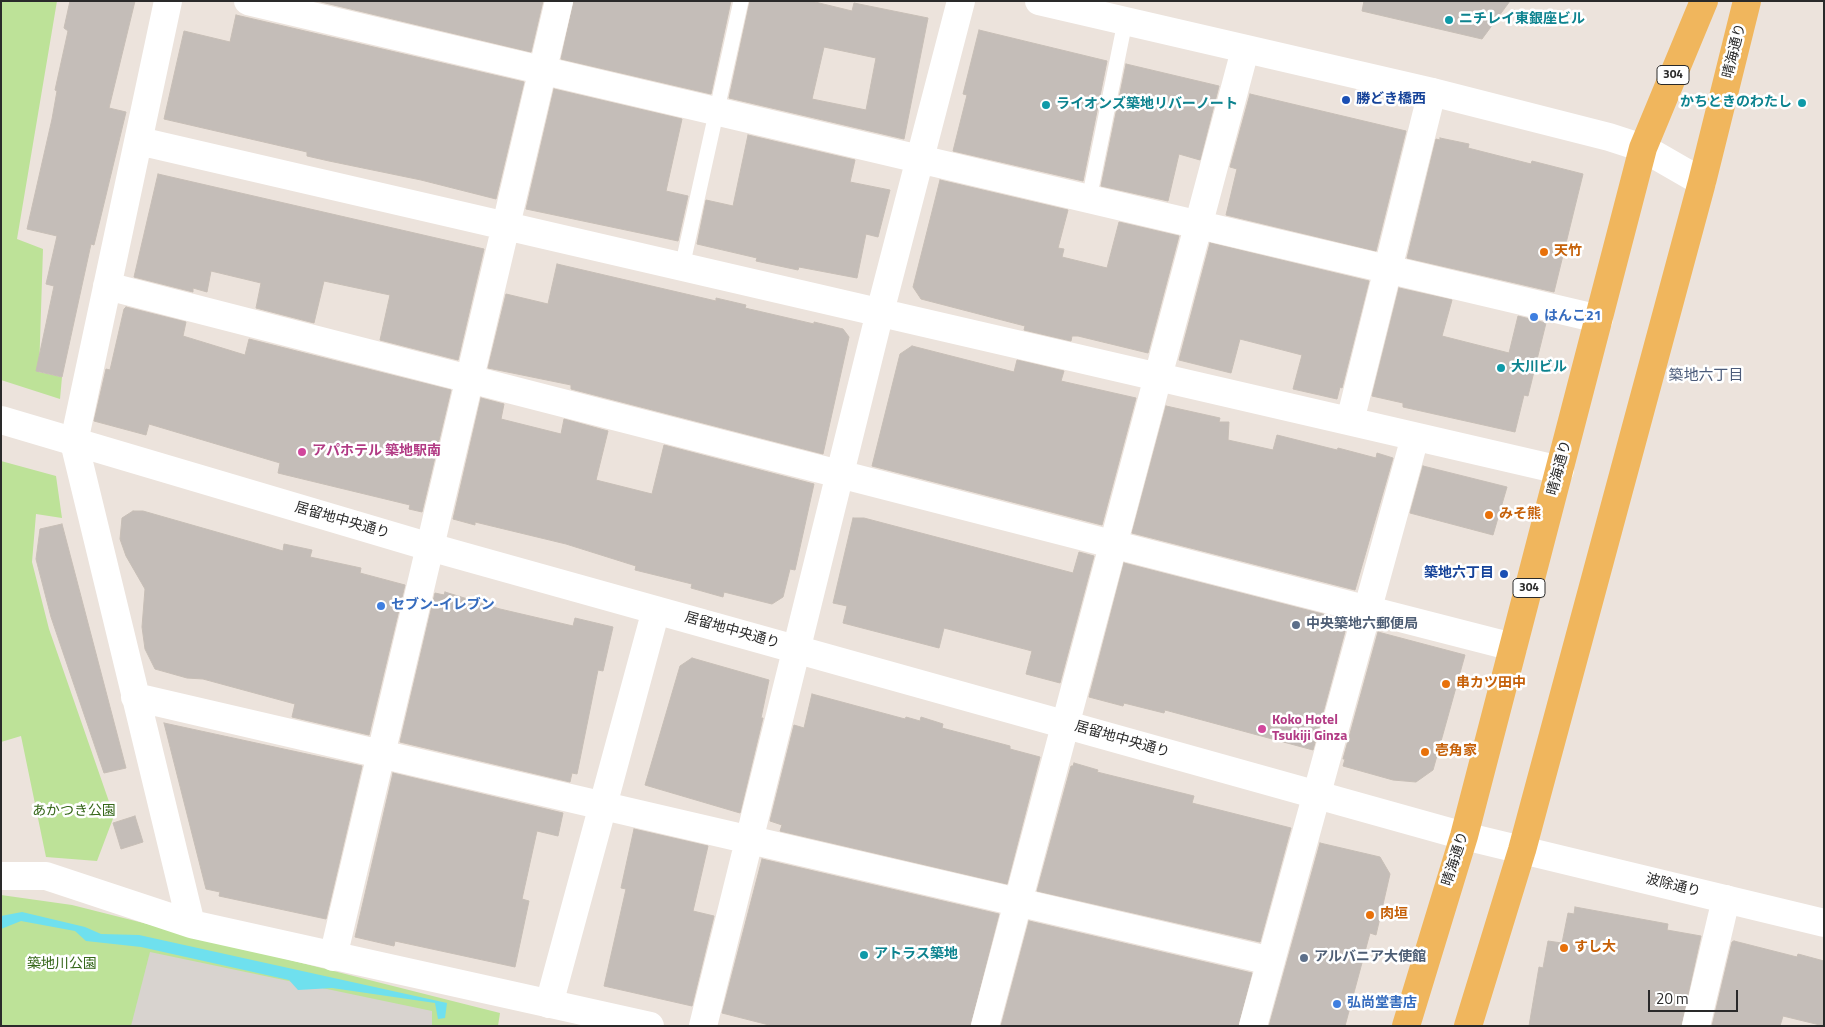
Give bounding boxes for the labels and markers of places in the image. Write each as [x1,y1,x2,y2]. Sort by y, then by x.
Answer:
place label: ニチレイ東銀座ビル [1459,12,1585,28]
marker: ニチレイ東銀座ビル [1443,14,1455,26]
place label: 勝どき橋西 [1356,92,1426,108]
marker: 勝どき橋西 [1340,94,1352,106]
place label: かちときのわたし [1680,95,1792,111]
place label: ライオンズ築地リバーノート [1056,97,1238,113]
marker: かちときのわたし [1796,97,1808,109]
marker: ライオンズ築地リバーノート [1040,99,1052,111]
place label: 天竹 [1554,244,1582,260]
marker: 天竹 [1538,246,1550,258]
place label: はんこ21 [1544,309,1602,325]
marker: はんこ21 [1528,311,1540,323]
place label: 大川ビル [1511,360,1567,376]
marker: 大川ビル [1495,362,1507,374]
place label: アパホテル 築地駅南 [312,444,441,460]
marker: アパホテル 築地駅南 [296,446,308,458]
place label: みそ熊 [1499,507,1541,523]
marker: みそ熊 [1483,509,1495,521]
place label: 築地六丁目 [1424,566,1494,582]
marker: 築地六丁目 [1498,568,1510,580]
place label: セブン-イレブン [391,598,495,614]
marker: セブン-イレブン [375,600,387,612]
place label: 中央築地六郵便局 [1306,617,1418,633]
marker: 中央築地六郵便局 [1290,619,1302,631]
place label: 串カツ田中 [1456,676,1526,692]
marker: 串カツ田中 [1440,678,1452,690]
place label: Koko Hotel Tsukiji Ginza [1272,713,1347,746]
marker: Koko Hotel Tsukiji Ginza [1256,723,1268,735]
place label: 壱角家 [1435,744,1477,760]
marker: 壱角家 [1419,746,1431,758]
place label: 肉垣 [1380,907,1408,923]
marker: 肉垣 [1364,909,1376,921]
place label: すし大 [1574,940,1616,956]
marker: すし大 [1558,942,1570,954]
place label: アトラス築地 [874,947,958,963]
marker: アトラス築地 [858,949,870,961]
place label: アルバニア大使館 [1314,950,1426,966]
marker: アルバニア大使館 [1298,952,1310,964]
place label: 弘尚堂書店 [1347,996,1417,1012]
marker: 弘尚堂書店 [1331,998,1343,1010]

